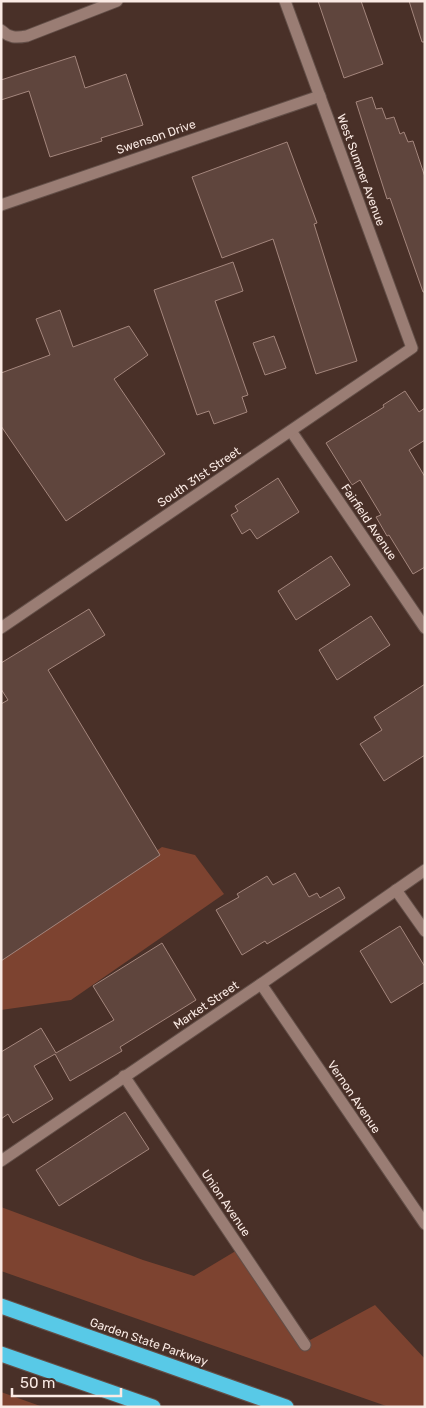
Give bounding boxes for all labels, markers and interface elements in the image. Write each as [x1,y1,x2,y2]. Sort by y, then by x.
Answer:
street label: West Sumner Avenue [334,112,388,228]
street label: Swenson Drive [114,117,198,157]
street label: South 31st Street [155,444,243,510]
street label: Fairfield Avenue [338,481,400,563]
street label: Market Street [171,978,242,1032]
street label: Vernon Avenue [325,1058,384,1136]
street label: Union Avenue [199,1167,254,1239]
street label: Garden State Parkway [88,1315,210,1369]
scale bar [12,1366,121,1398]
text: 50 m [20,1374,55,1392]

